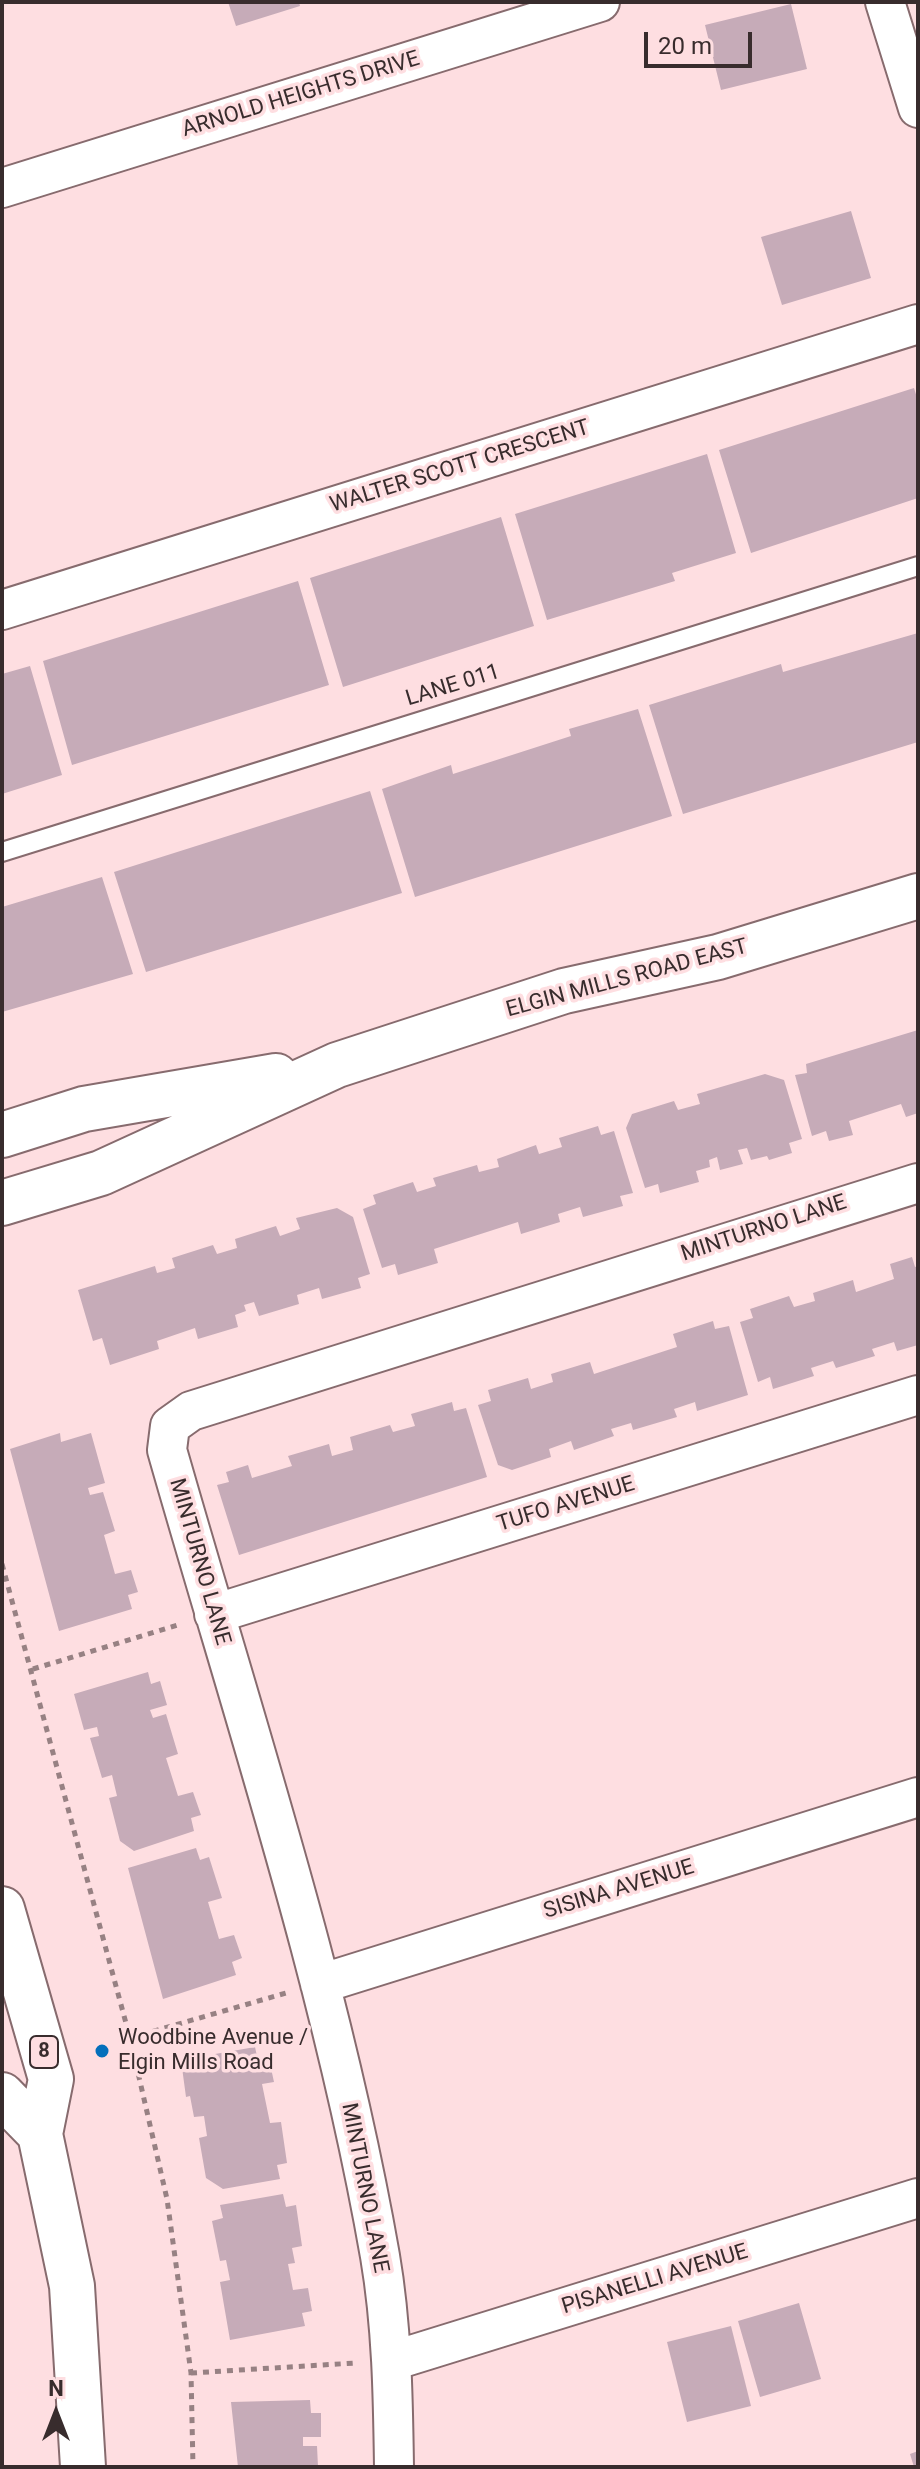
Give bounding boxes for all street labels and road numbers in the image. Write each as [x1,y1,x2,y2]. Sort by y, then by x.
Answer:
street label: ARNOLD HEIGHTS DRIVE [179,46,423,144]
street label: WALTER SCOTT CRESCENT [327,415,593,519]
street label: LANE 011 [403,659,503,713]
street label: ELGIN MILLS ROAD EAST [503,934,751,1024]
street label: MINTURNO LANE [678,1190,850,1268]
street label: TUFO AVENUE [494,1472,638,1538]
street label: MINTURNO LANE [163,1475,235,1649]
street label: SISINA AVENUE [540,1855,698,1925]
road number: 8 [30,2036,58,2068]
street label: MINTURNO LANE [335,2101,393,2275]
street label: PISANELLI AVENUE [559,2239,751,2321]

